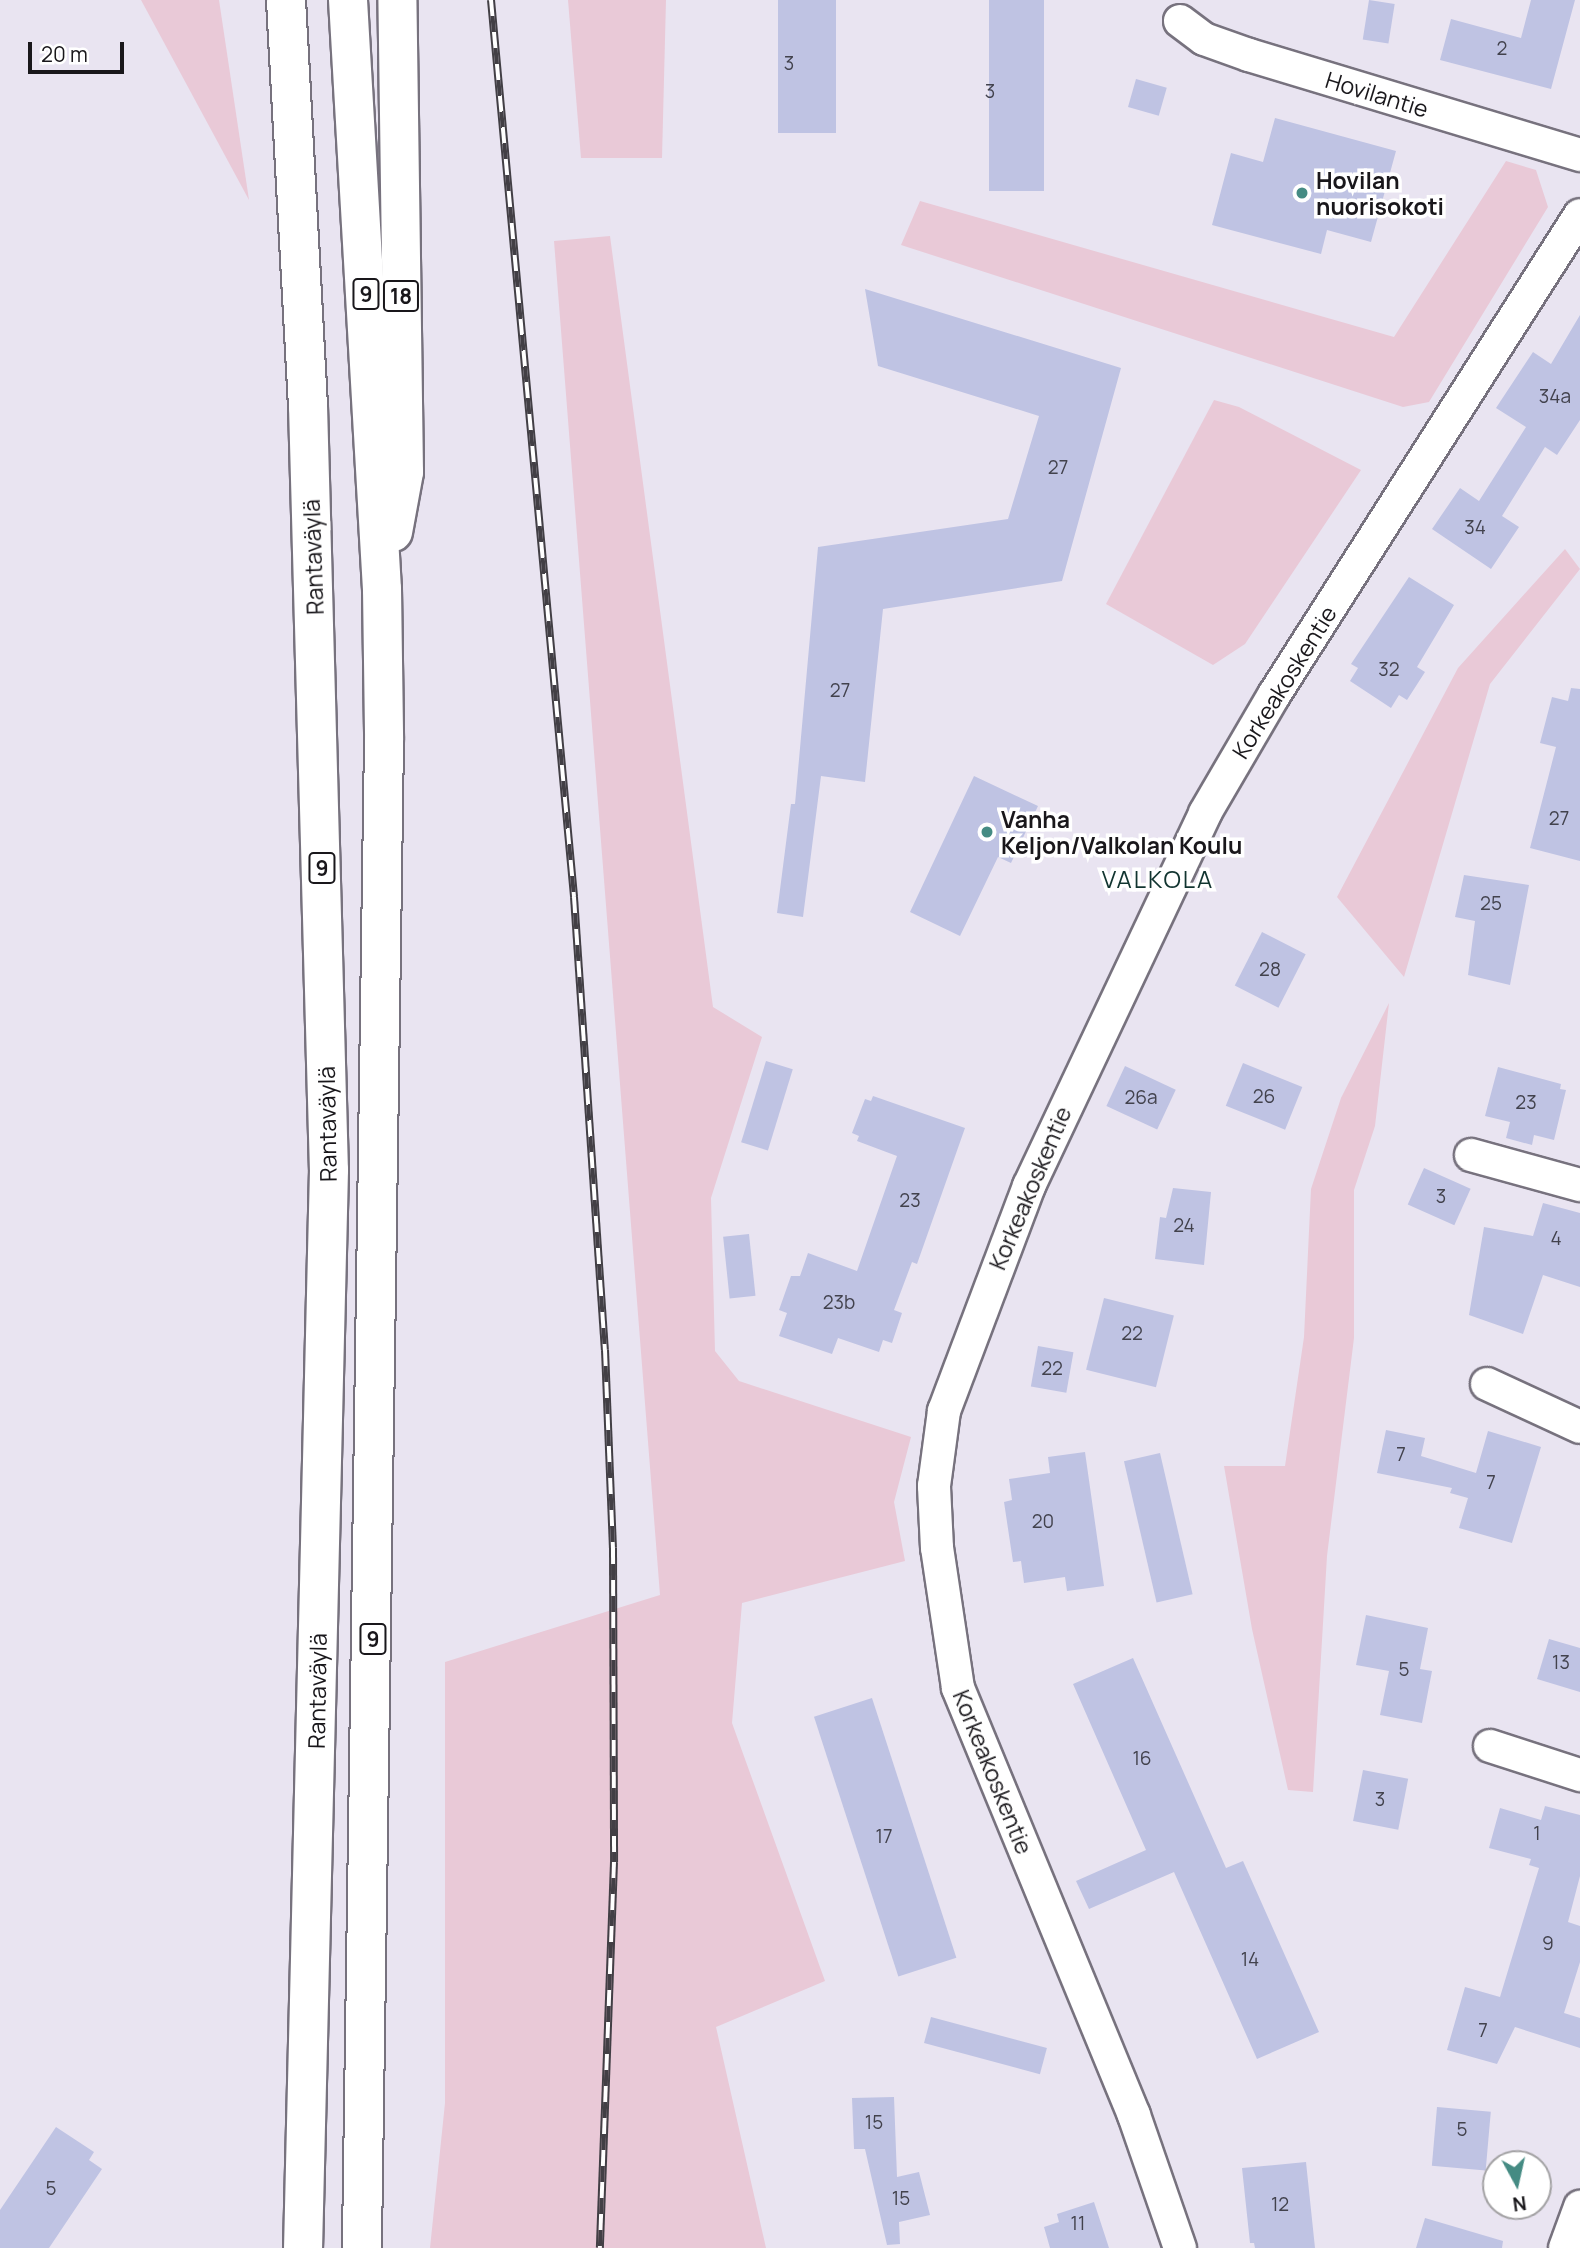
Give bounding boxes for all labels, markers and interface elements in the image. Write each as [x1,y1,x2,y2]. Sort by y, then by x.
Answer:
scale bar [32,28,128,72]
house number: 2 [1497,38,1507,60]
text: 20 m [41,40,88,68]
house number: 3 [784,53,794,75]
street label: Hovilantie [1322,65,1432,123]
house number: 3 [985,81,995,103]
place label: Hovilan nuorisokoti [1316,166,1444,220]
marker: Hovilan nuorisokoti [1294,185,1310,201]
road number: 9 [352,276,380,312]
road number: 18 [382,278,420,314]
house number: 34a [1539,386,1571,408]
house number: 27 [1048,457,1068,479]
street label: Rantaväylä [297,499,329,615]
house number: 34 [1464,517,1486,539]
street label: Korkeakoskentie [1226,601,1342,763]
house number: 32 [1378,659,1400,681]
house number: 27 [830,680,850,702]
place label: Vanha Keljon/Valkolan Koulu [1001,805,1242,859]
house number: 27 [1549,808,1569,830]
marker: Vanha Keljon/Valkolan Koulu [979,824,995,840]
road number: 9 [308,850,336,886]
district label: VALKOLA [1103,865,1213,893]
house number: 25 [1480,893,1502,915]
house number: 28 [1259,959,1281,981]
street label: Rantaväylä [312,1066,342,1182]
house number: 26 [1253,1086,1275,1108]
house number: 26a [1124,1087,1158,1109]
house number: 23 [1515,1092,1537,1114]
street label: Korkeakoskentie [983,1102,1077,1274]
house number: 3 [1436,1186,1446,1208]
house number: 23 [899,1190,921,1212]
house number: 24 [1173,1215,1195,1237]
house number: 4 [1550,1228,1562,1250]
house number: 23b [823,1292,855,1314]
house number: 22 [1121,1323,1143,1345]
house number: 22 [1041,1358,1063,1380]
house number: 7 [1396,1444,1406,1466]
house number: 7 [1486,1472,1496,1494]
house number: 20 [1032,1511,1054,1533]
road number: 9 [359,1622,387,1656]
street label: Rantaväylä [302,1633,332,1749]
house number: 13 [1552,1652,1570,1674]
house number: 5 [1399,1659,1409,1681]
street label: Korkeakoskentie [948,1686,1038,1858]
house number: 16 [1132,1748,1152,1770]
house number: 3 [1375,1789,1385,1811]
house number: 1 [1533,1823,1541,1845]
house number: 17 [876,1826,892,1848]
house number: 9 [1542,1933,1554,1955]
house number: 14 [1241,1949,1259,1971]
house number: 7 [1478,2020,1488,2042]
house number: 15 [865,2112,883,2134]
house number: 5 [1457,2119,1467,2141]
north arrow [1482,2150,1552,2220]
house number: 5 [46,2178,56,2200]
house number: 15 [892,2188,910,2210]
text: N [1511,2190,1528,2218]
house number: 12 [1271,2194,1289,2216]
house number: 11 [1071,2213,1085,2235]

